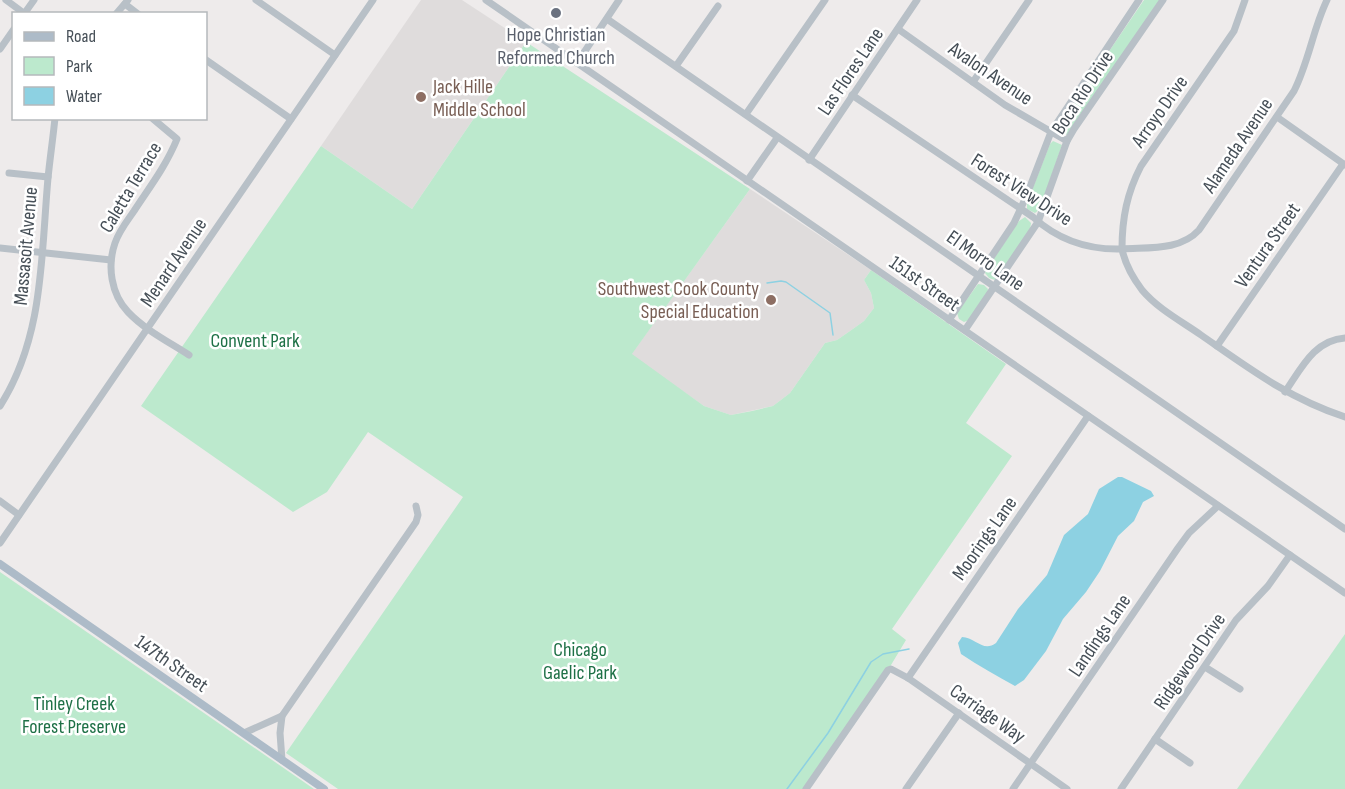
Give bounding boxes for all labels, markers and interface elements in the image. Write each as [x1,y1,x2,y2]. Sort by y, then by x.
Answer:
marker: Hope Christian Reformed Church [549,6,563,20]
legend [12,12,207,120]
place label: Hope Christian Reformed Church [497,23,615,70]
street label: Las Flores Lane [813,23,889,120]
text: Road [66,26,96,47]
street label: Avalon Avenue [943,36,1037,111]
street label: Boca Rio Drive [1047,46,1119,139]
text: Park [66,56,92,77]
street label: Arroyo Drive [1126,71,1193,153]
place label: Jack Hille Middle School [432,75,526,122]
text: Water [66,86,102,107]
marker: Jack Hille Middle School [414,90,428,104]
street label: Alameda Avenue [1197,94,1278,198]
street label: Caletta Terrace [94,138,167,237]
street label: Forest View Drive [966,148,1076,231]
street label: Massasoit Avenue [9,186,43,306]
street label: Ventura Street [1230,199,1306,293]
street label: Menard Avenue [135,214,212,312]
street label: El Morro Lane [942,225,1029,296]
street label: 151st Street [884,251,964,317]
place label: Southwest Cook County Special Education [598,277,759,324]
marker: Southwest Cook County Special Education [764,293,778,307]
park label: Convent Park [210,329,300,353]
street label: Moorings Lane [947,492,1022,585]
street label: Landings Lane [1064,590,1136,681]
street label: Ridgewood Drive [1149,609,1231,714]
street label: 147th Street [130,630,212,698]
park label: Chicago Gaelic Park [543,638,617,685]
street label: Carriage Way [945,679,1030,749]
park label: Tinley Creek Forest Preserve [22,692,126,739]

